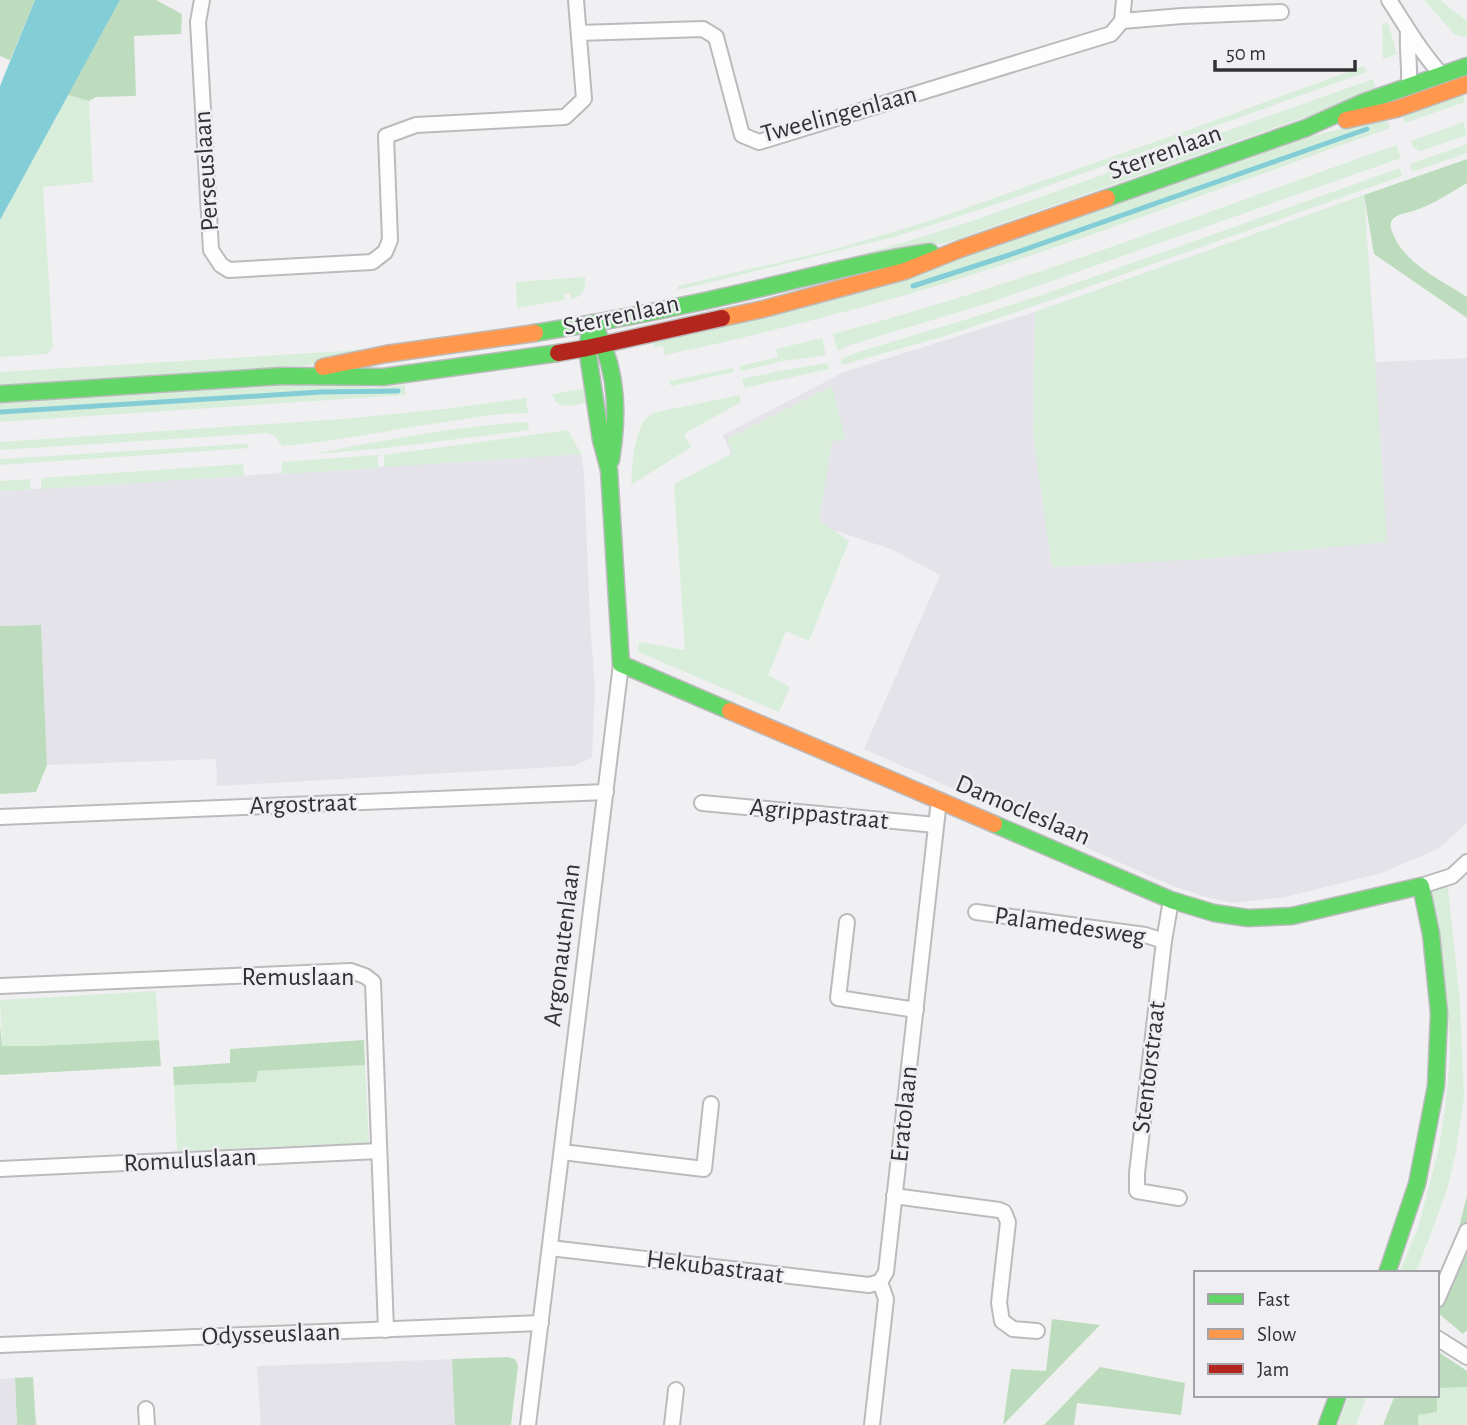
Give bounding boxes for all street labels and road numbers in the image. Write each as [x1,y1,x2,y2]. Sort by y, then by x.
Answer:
street label: Tweelingenlaan [758,81,920,147]
street label: Perseuslaan [189,110,223,232]
street label: Sterrenlaan [1105,120,1225,184]
street label: Sterrenlaan [561,290,681,340]
street label: Damocleslaan [952,770,1094,850]
street label: Argostraat [249,789,357,819]
street label: Agrippastraat [748,794,890,834]
street label: Argonautenlaan [539,862,585,1028]
street label: Palamedesweg [993,903,1148,950]
street label: Remuslaan [242,964,354,990]
street label: Stentorstraat [1128,1000,1170,1134]
street label: Eratolaan [886,1065,922,1163]
street label: Romuluslaan [123,1144,257,1176]
street label: Hekubastraat [645,1246,785,1288]
street label: Odysseuslaan [201,1319,341,1349]

